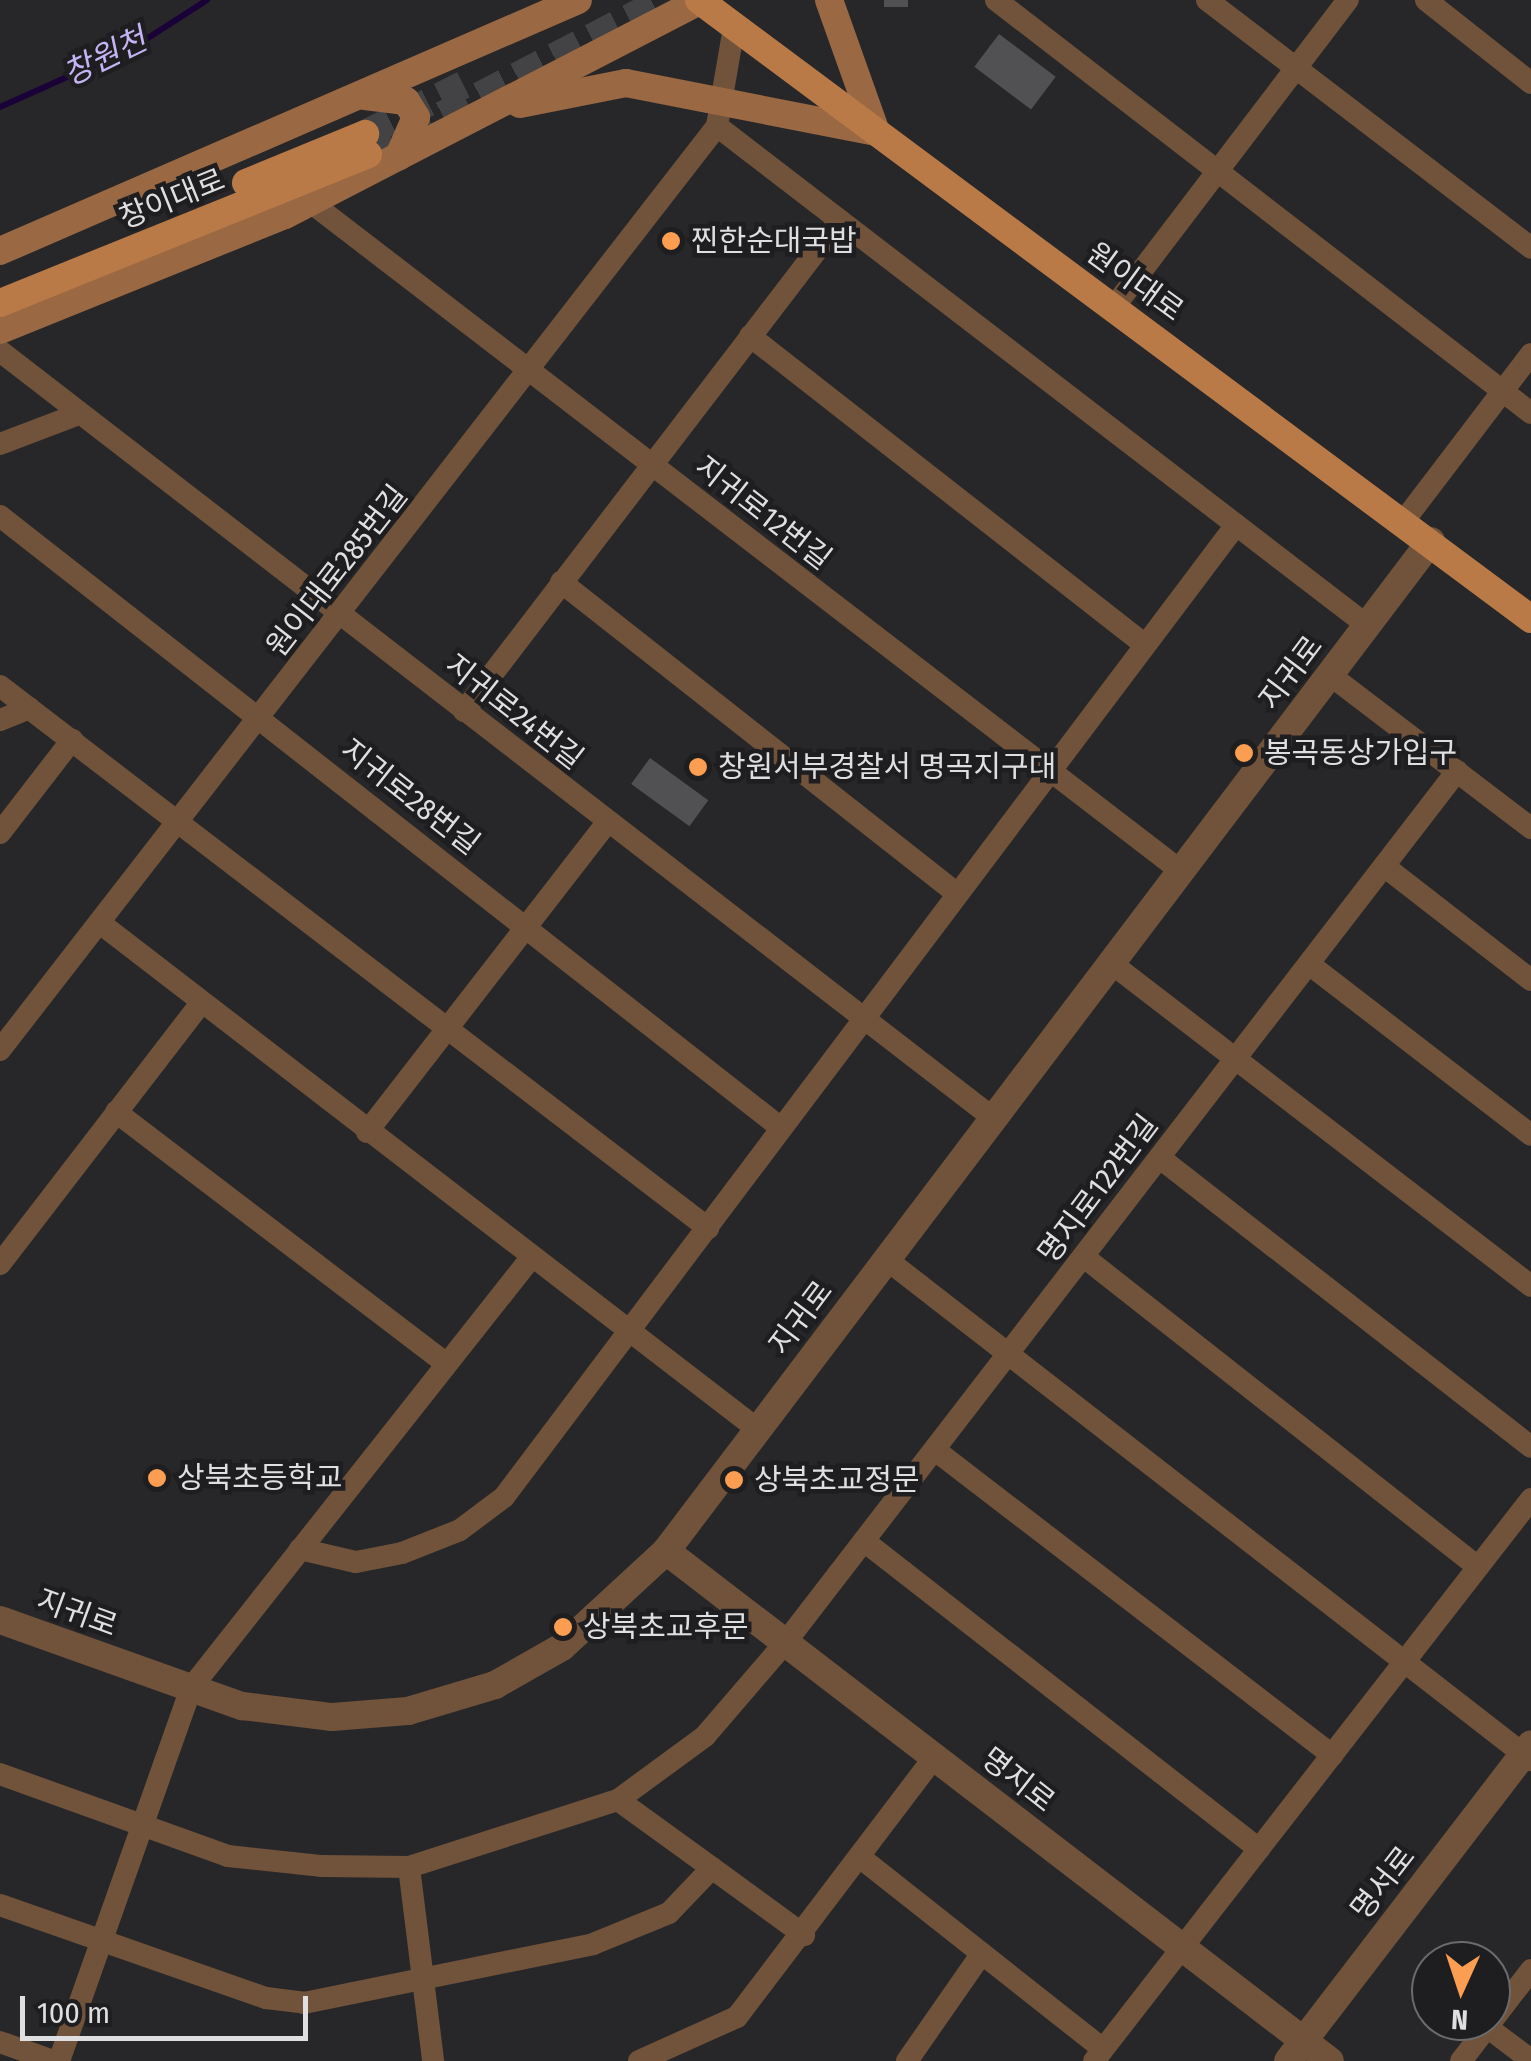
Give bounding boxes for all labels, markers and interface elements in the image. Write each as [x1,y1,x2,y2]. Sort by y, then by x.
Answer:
water label: 창원천 [57,20,153,94]
street label: 창이대로 [114,162,230,236]
place label: 찐한순대국밥 [691,223,857,259]
marker: 찐한순대국밥 [660,230,682,252]
street label: 원이대로 [1080,235,1190,329]
street label: 지귀로12번길 [688,449,838,577]
street label: 원이대로285번길 [259,478,415,664]
street label: 지귀로 [1252,629,1330,717]
street label: 지귀로24번길 [438,647,590,777]
street label: 지귀로28번길 [333,732,487,862]
place label: 봉곡동상가입구 [1264,735,1457,771]
marker: 봉곡동상가입구 [1233,742,1255,764]
place label: 창원서부경찰서 명곡지구대 [718,749,1056,785]
marker: 창원서부경찰서 명곡지구대 [687,756,709,778]
street label: 명지로122번길 [1031,1108,1165,1270]
street label: 지귀로 [762,1274,840,1362]
place label: 상북초등학교 [177,1460,343,1496]
place label: 상북초교정문 [754,1462,920,1498]
marker: 상북초등학교 [146,1467,168,1489]
marker: 상북초교정문 [723,1469,745,1491]
street label: 지귀로 [32,1582,122,1644]
place label: 상북초교후문 [583,1609,749,1645]
marker: 상북초교후문 [552,1616,574,1638]
street label: 명지로 [974,1740,1062,1820]
street label: 명서로 [1343,1839,1423,1927]
north arrow [1411,1941,1511,2041]
scale bar [25,1976,312,2038]
text: 100 m [37,1995,110,2031]
text: N [1450,2003,1469,2036]

